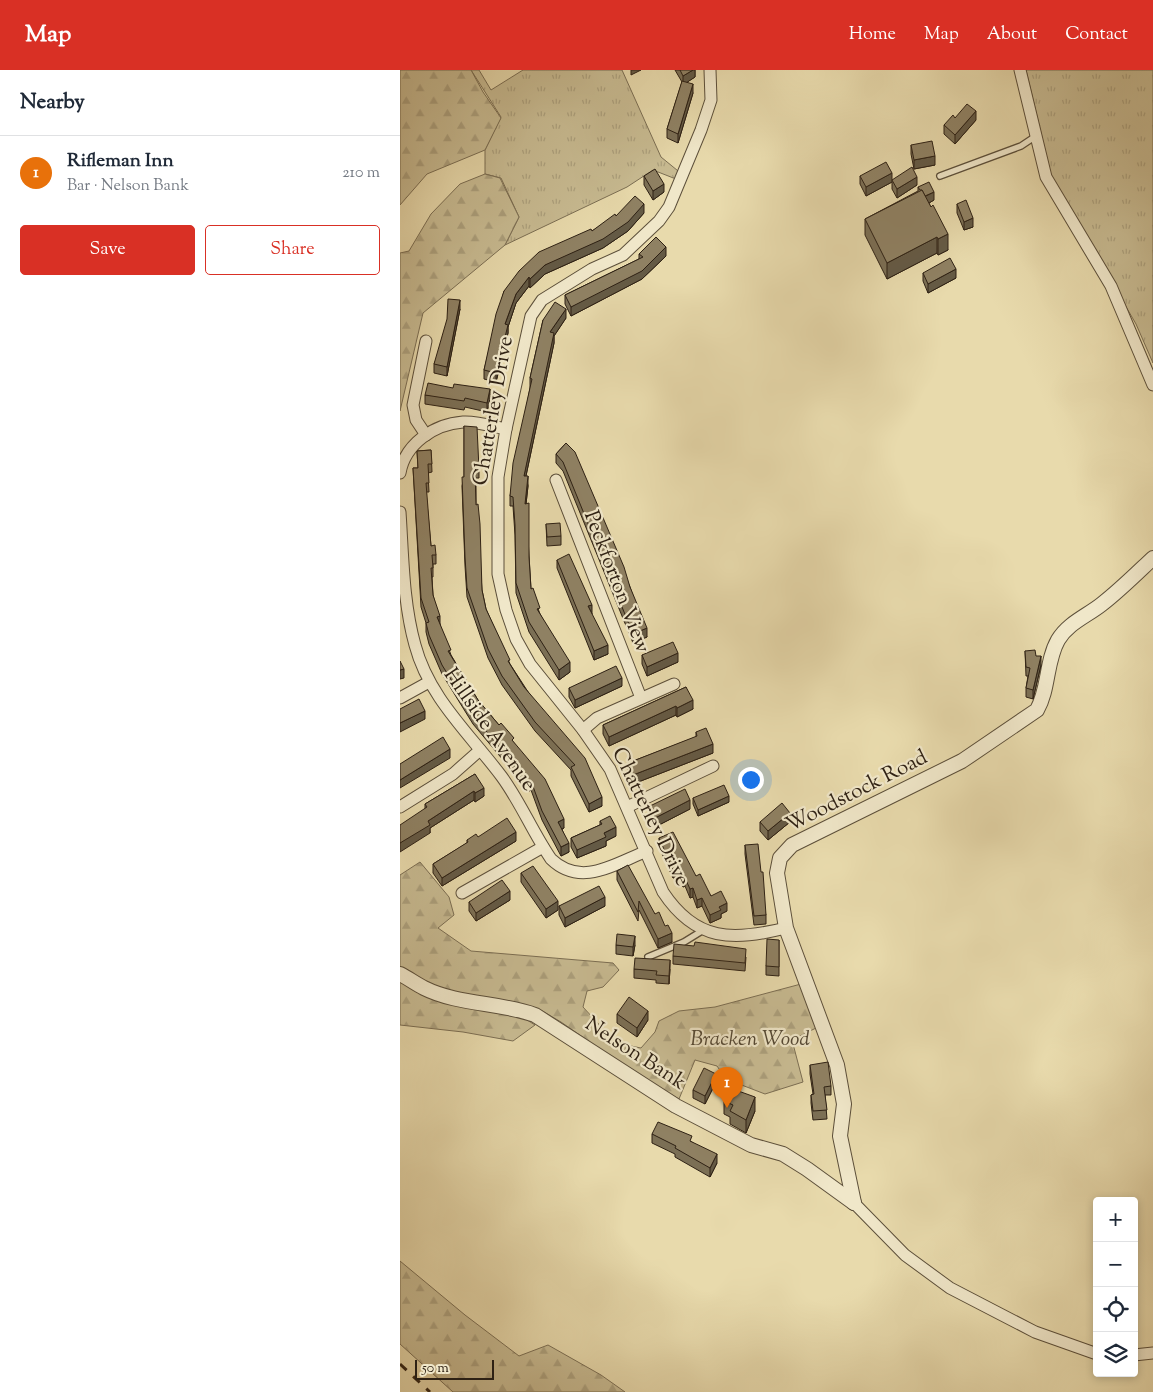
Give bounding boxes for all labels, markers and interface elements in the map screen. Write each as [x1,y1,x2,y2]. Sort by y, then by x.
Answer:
text: Map [25,18,71,52]
text: Home [849,22,896,48]
text: Map [924,22,959,48]
text: About [987,22,1037,48]
text: Contact [1065,22,1128,48]
text: Nearby [20,88,85,118]
text: Rifleman Inn [67,148,174,175]
text: 1 [33,162,39,185]
text: 210 m [342,162,380,185]
text: Bar · Nelson Bank [67,175,189,198]
button: Save [20,225,195,275]
button: Share [205,225,380,275]
street label: Chatterley Drive [466,334,522,488]
street label: Peckforton View [575,507,657,658]
street label: Hillside Avenue [435,662,543,798]
street label: Chatterley Drive [603,742,697,892]
street label: Woodstock Road [781,743,933,841]
your location [738,767,764,793]
street label: Nelson Bank [578,1010,692,1098]
park label: Bracken Wood [690,1025,810,1055]
pin: 1 [711,1067,743,1108]
map controls [1093,1197,1138,1377]
button: + [1093,1197,1138,1242]
button: − [1093,1242,1138,1287]
button: locate [1093,1287,1138,1332]
button: layers [1093,1332,1138,1377]
scale bar [415,1357,494,1380]
text: 50 m [422,1359,449,1379]

